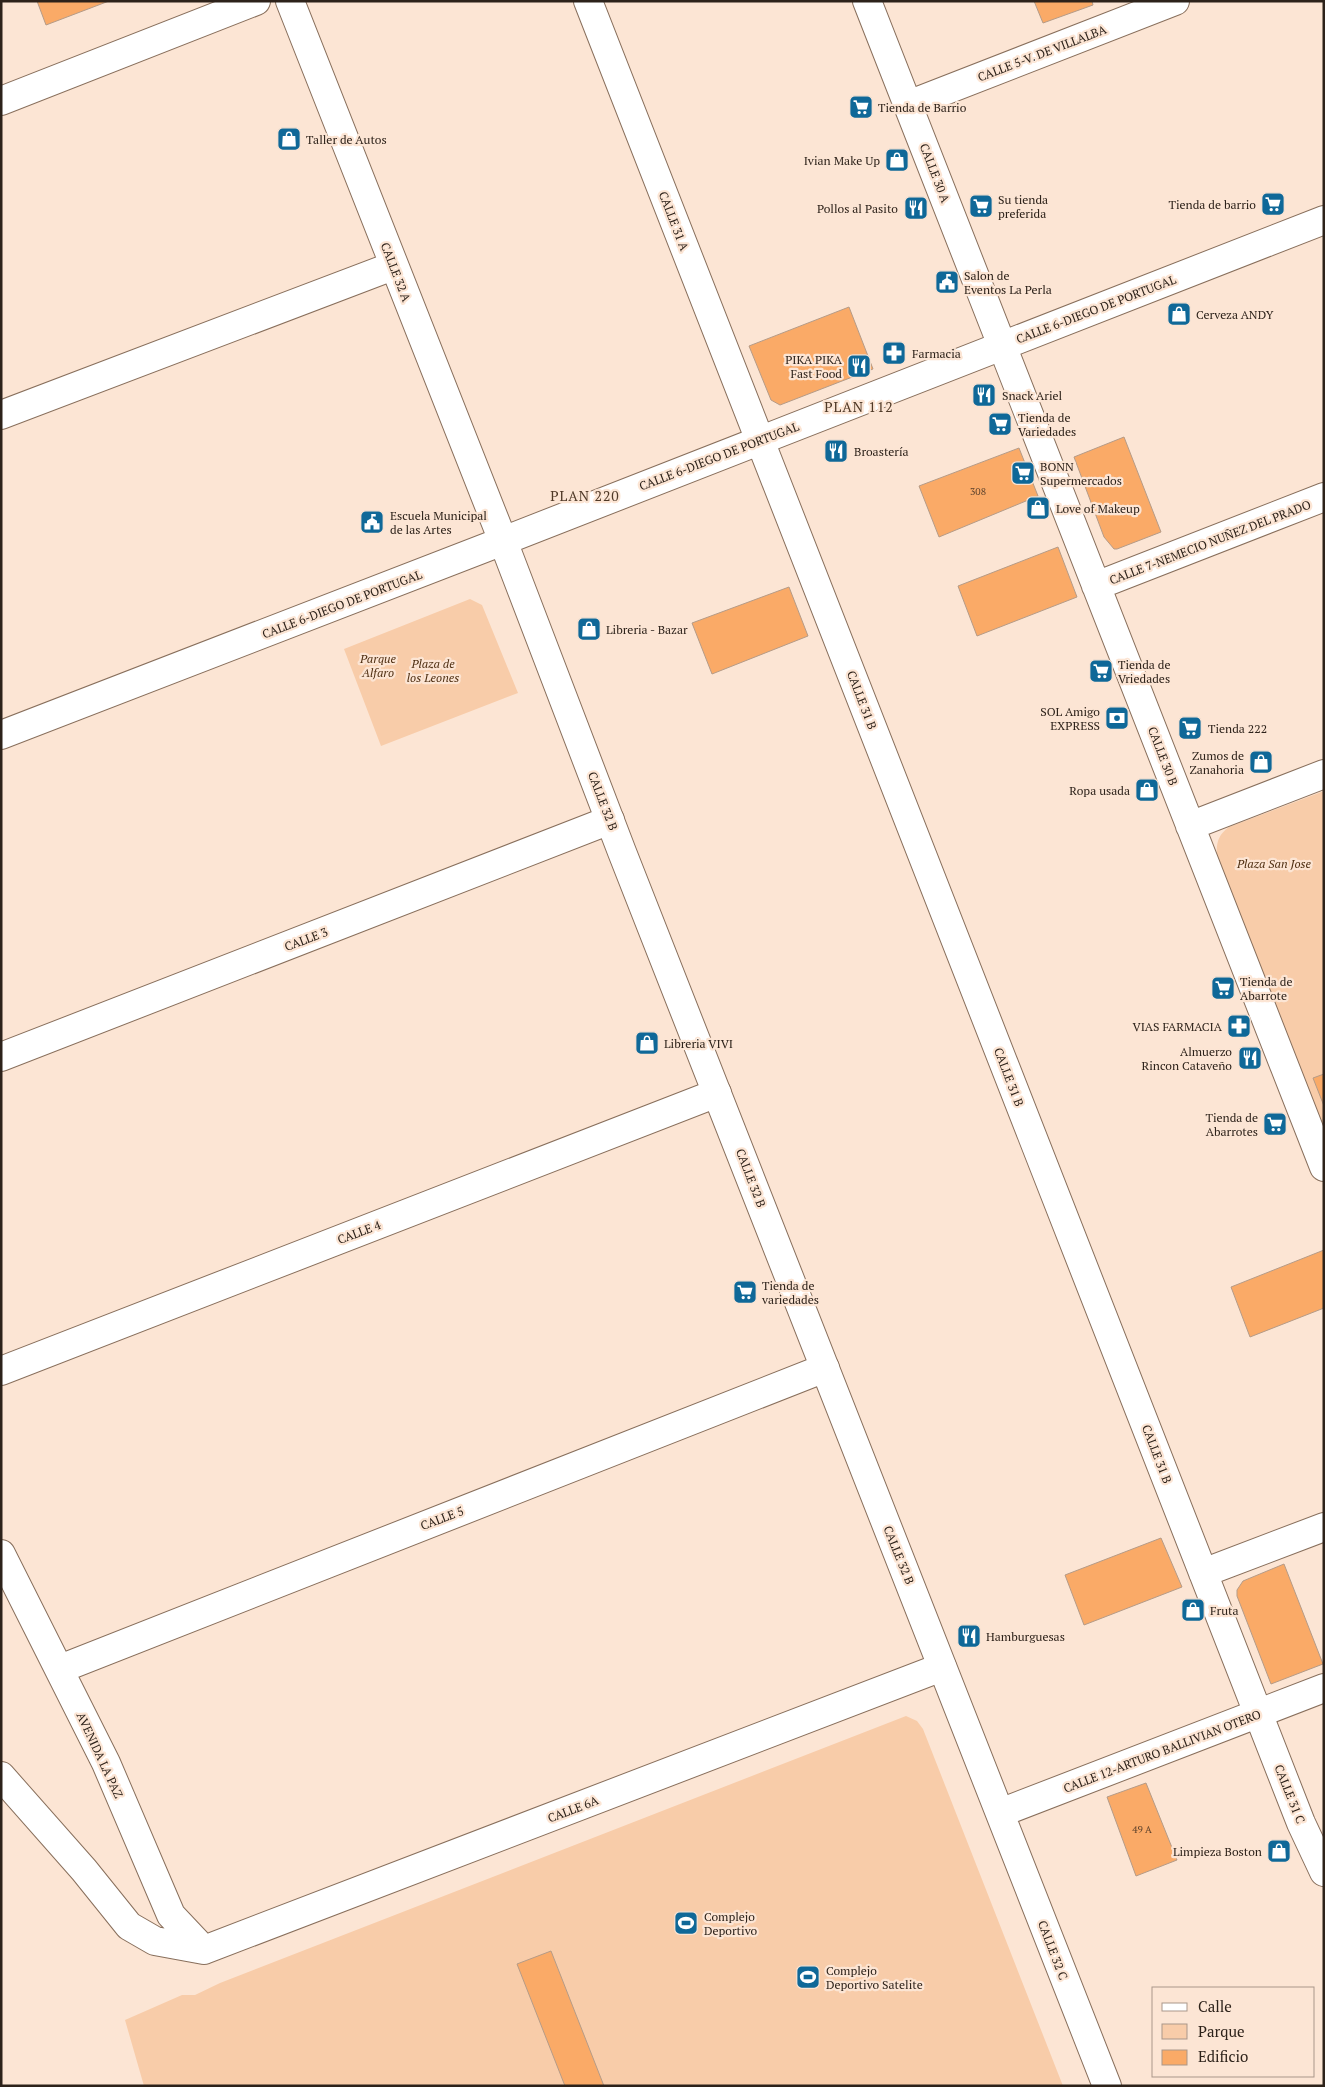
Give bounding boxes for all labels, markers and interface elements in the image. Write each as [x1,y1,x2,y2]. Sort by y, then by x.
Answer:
street label: CALLE 5-V. DE VILLALBA [976,21,1109,84]
supermarket icon: Tienda de Barrio [848,94,874,120]
place label: Tienda de Barrio [878,100,967,115]
shop icon: Taller de Autos [276,126,302,152]
place label: Taller de Autos [306,132,387,147]
street label: CALLE 30 A [917,141,953,206]
shop icon: Ivian Make Up [884,147,910,173]
place label: Ivian Make Up [804,153,880,168]
street label: CALLE 31 A [656,189,692,254]
supermarket icon: Tienda de barrio [1260,191,1286,217]
place label: Su tienda preferida [998,192,1048,221]
supermarket icon: Su tienda preferida [968,193,994,219]
restaurant icon: Pollos al Pasito [903,195,929,221]
place label: Tienda de barrio [1168,197,1256,212]
place label: Pollos al Pasito [817,201,898,216]
street label: CALLE 32 A [378,240,414,305]
place label: Salon de Eventos La Perla [964,268,1052,297]
public building icon: Salon de Eventos La Perla [934,269,960,295]
street label: CALLE 6-DIEGO DE PORTUGAL [1014,271,1178,346]
shop icon: Cerveza ANDY [1166,301,1192,327]
place label: Cerveza ANDY [1196,307,1274,322]
pharmacy icon: Farmacia [881,340,907,366]
place label: Farmacia [912,346,961,361]
place label: PIKA PIKA Fast Food [785,352,843,381]
restaurant icon: PIKA PIKA Fast Food [846,353,872,379]
restaurant icon: Snack Ariel [971,382,997,408]
place label: Snack Ariel [1002,388,1063,403]
district label: PLAN 112 [824,397,894,416]
place label: Tienda de Variedades [1018,410,1076,439]
supermarket icon: Tienda de Variedades [987,411,1013,437]
street label: CALLE 6-DIEGO DE PORTUGAL [637,418,801,493]
restaurant icon: Broastería [823,438,849,464]
place label: Broastería [854,444,909,459]
place label: BONN Supermercados [1040,459,1122,488]
supermarket icon: BONN Supermercados [1010,460,1036,486]
house number: 308 [970,485,986,498]
district label: PLAN 220 [550,486,620,505]
shop icon: Love of Makeup [1025,495,1051,521]
street label: CALLE 7-NEMECIO NUÑEZ DEL PRADO [1107,496,1313,587]
place label: Love of Makeup [1056,501,1140,516]
place label: Escuela Municipal de las Artes [390,508,487,537]
public building icon: Escuela Municipal de las Artes [359,509,385,535]
street label: CALLE 6-DIEGO DE PORTUGAL [260,566,424,641]
shop icon: Libreria - Bazar [576,616,602,642]
place label: Libreria - Bazar [606,622,688,637]
park label: Parque Alfaro [359,651,397,680]
park label: Plaza de los Leones [407,656,459,685]
place label: Tienda de Vriedades [1118,657,1171,686]
supermarket icon: Tienda de Vriedades [1088,658,1114,684]
street label: CALLE 31 B [844,668,880,732]
place label: SOL Amigo EXPRESS [1040,704,1100,733]
bank icon: SOL Amigo EXPRESS [1104,705,1130,731]
supermarket icon: Tienda 222 [1177,715,1203,741]
place label: Tienda 222 [1208,721,1267,736]
street label: CALLE 30 B [1145,724,1181,788]
place label: Zumos de Zanahoria [1189,748,1244,777]
shop icon: Zumos de Zanahoria [1248,749,1274,775]
street label: CALLE 32 B [585,769,621,833]
shop icon: Ropa usada [1134,777,1160,803]
place label: Ropa usada [1069,783,1130,798]
park label: Plaza San Jose [1236,856,1312,871]
street label: CALLE 3 [282,924,330,954]
place label: Tienda de Abarrote [1240,974,1293,1003]
supermarket icon: Tienda de Abarrote [1210,975,1236,1001]
pharmacy icon: VIAS FARMACIA [1226,1013,1252,1039]
place label: VIAS FARMACIA [1132,1019,1223,1034]
shop icon: Libreria VIVI [634,1030,660,1056]
place label: Libreria VIVI [664,1036,733,1051]
place label: Almuerzo Rincon Cataveño [1142,1044,1232,1073]
street label: CALLE 31 B [991,1045,1027,1109]
restaurant icon: Almuerzo Rincon Cataveño [1237,1045,1263,1071]
place label: Tienda de Abarrotes [1205,1110,1258,1139]
supermarket icon: Tienda de Abarrotes [1262,1111,1288,1137]
street label: CALLE 32 B [733,1146,769,1210]
street label: CALLE 4 [335,1217,383,1247]
place label: Tienda de variedades [761,1278,819,1307]
supermarket icon: Tienda de variedades [732,1279,758,1305]
street label: CALLE 31 B [1139,1422,1175,1486]
street label: CALLE 5 [418,1503,466,1533]
street label: CALLE 32 B [880,1524,918,1586]
shop icon: Fruta [1180,1597,1206,1623]
place label: Fruta [1210,1603,1239,1618]
restaurant icon: Hamburguesas [956,1623,982,1649]
place label: Hamburguesas [986,1629,1065,1644]
street label: CALLE 12-ARTURO BALLIVIAN OTERO [1061,1706,1263,1796]
street label: AVENIDA LA PAZ [74,1710,126,1800]
street label: CALLE 31 C [1271,1762,1309,1826]
street label: CALLE 6A [545,1792,601,1826]
house number: 49 A [1132,1823,1152,1836]
shop icon: Limpieza Boston [1266,1838,1292,1864]
place label: Limpieza Boston [1173,1844,1262,1859]
place label: Complejo Deportivo [704,1909,758,1938]
sports icon: Complejo Deportivo [673,1910,699,1936]
street label: CALLE 32 C [1035,1918,1071,1982]
place label: Complejo Deportivo Satelite [826,1963,923,1992]
sports icon: Complejo Deportivo Satelite [795,1964,821,1990]
legend [1152,1987,1315,2077]
text: Calle [1198,1996,1232,2016]
text: Parque [1198,2021,1245,2041]
text: Edificio [1198,2046,1248,2066]

